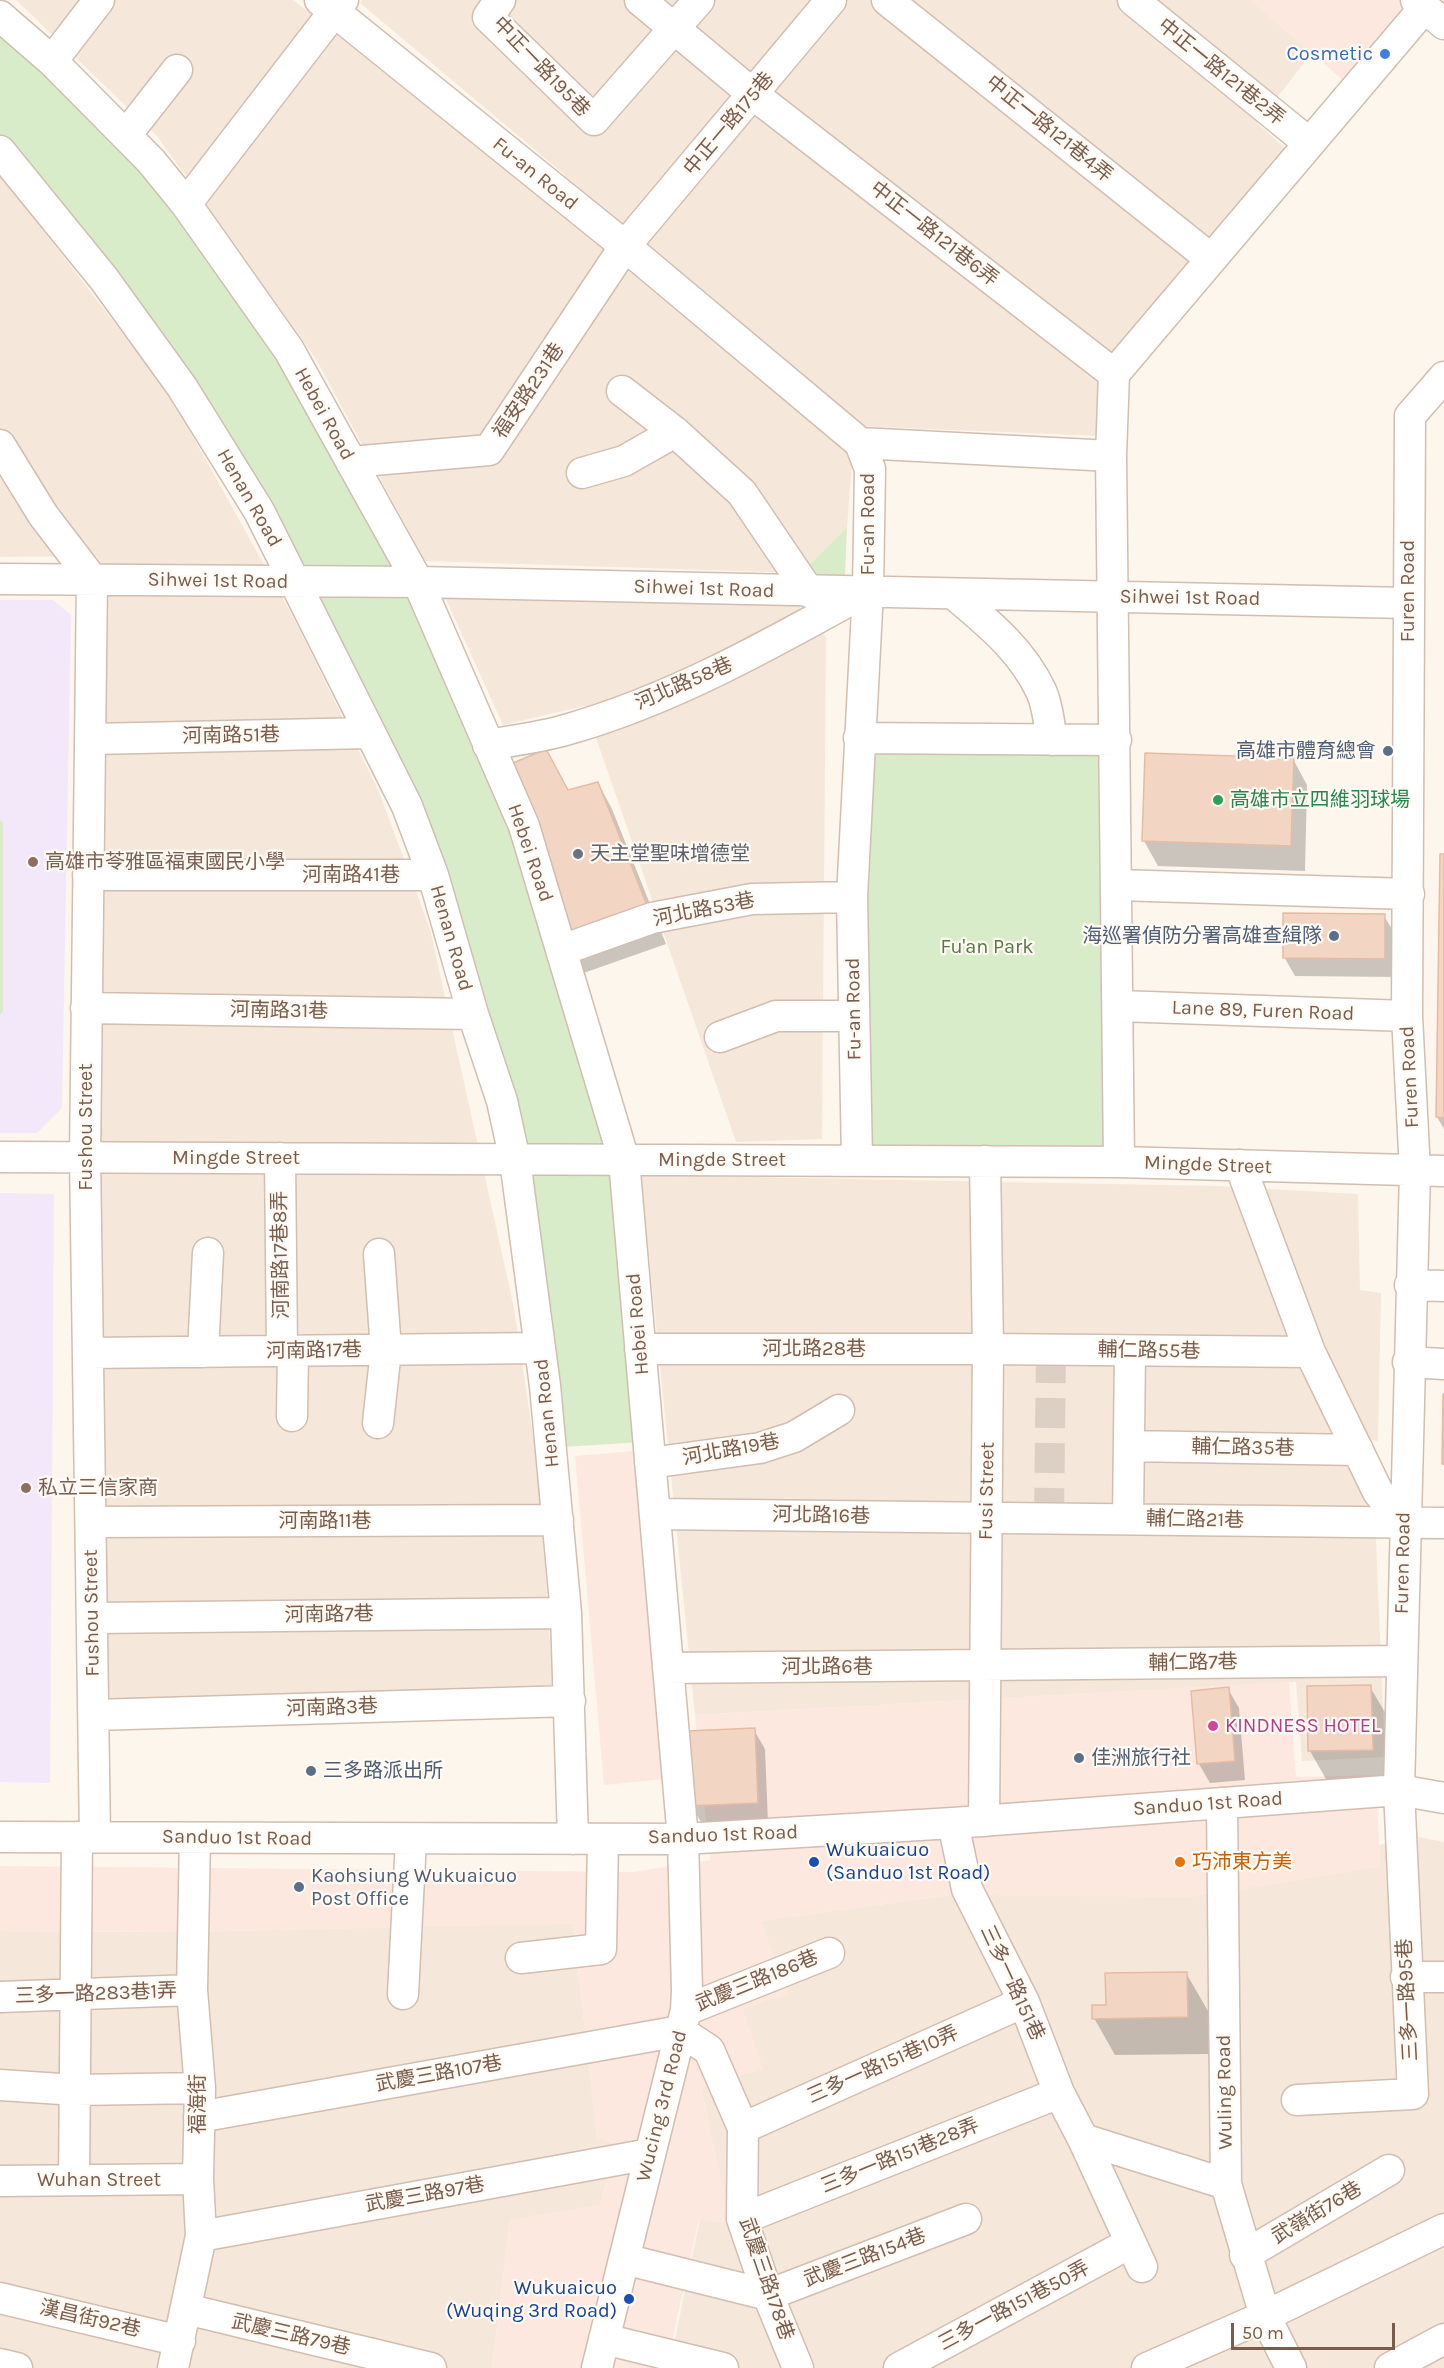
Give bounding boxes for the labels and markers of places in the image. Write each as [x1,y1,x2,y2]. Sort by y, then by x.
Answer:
place label: Cosmetic [1287,42,1373,66]
marker: Cosmetic [1378,47,1392,61]
place label: 高雄市體育總會 [1236,739,1376,763]
marker: 高雄市體育總會 [1381,744,1395,758]
place label: 高雄市立四維羽球場 [1230,788,1410,812]
marker: 高雄市立四維羽球場 [1211,793,1225,807]
place label: 天主堂聖味增德堂 [590,842,750,866]
marker: 天主堂聖味增德堂 [571,847,585,861]
place label: 高雄市苓雅區福東國民小學 [45,850,285,874]
marker: 高雄市苓雅區福東國民小學 [26,855,40,869]
place label: 海巡署偵防分署高雄查緝隊 [1082,924,1322,948]
marker: 海巡署偵防分署高雄查緝隊 [1327,929,1341,943]
place label: 私立三信家商 [38,1476,158,1500]
marker: 私立三信家商 [19,1481,33,1495]
place label: KINDNESS HOTEL [1225,1714,1380,1738]
marker: KINDNESS HOTEL [1206,1719,1220,1733]
place label: 佳洲旅行社 [1091,1746,1191,1770]
marker: 佳洲旅行社 [1072,1751,1086,1765]
place label: 三多路派出所 [323,1759,443,1783]
marker: 三多路派出所 [304,1764,318,1778]
place label: Wukuaicuo (Sanduo 1st Road) [826,1838,990,1885]
place label: 巧沛東方美 [1192,1850,1292,1874]
marker: Wukuaicuo (Sanduo 1st Road) [807,1855,821,1869]
marker: 巧沛東方美 [1173,1855,1187,1869]
place label: Kaohsiung Wukuaicuo Post Office [311,1864,517,1911]
marker: Kaohsiung Wukuaicuo Post Office [292,1880,306,1894]
place label: Wukuaicuo (Wuqing 3rd Road) [446,2276,617,2323]
marker: Wukuaicuo (Wuqing 3rd Road) [622,2292,636,2306]

